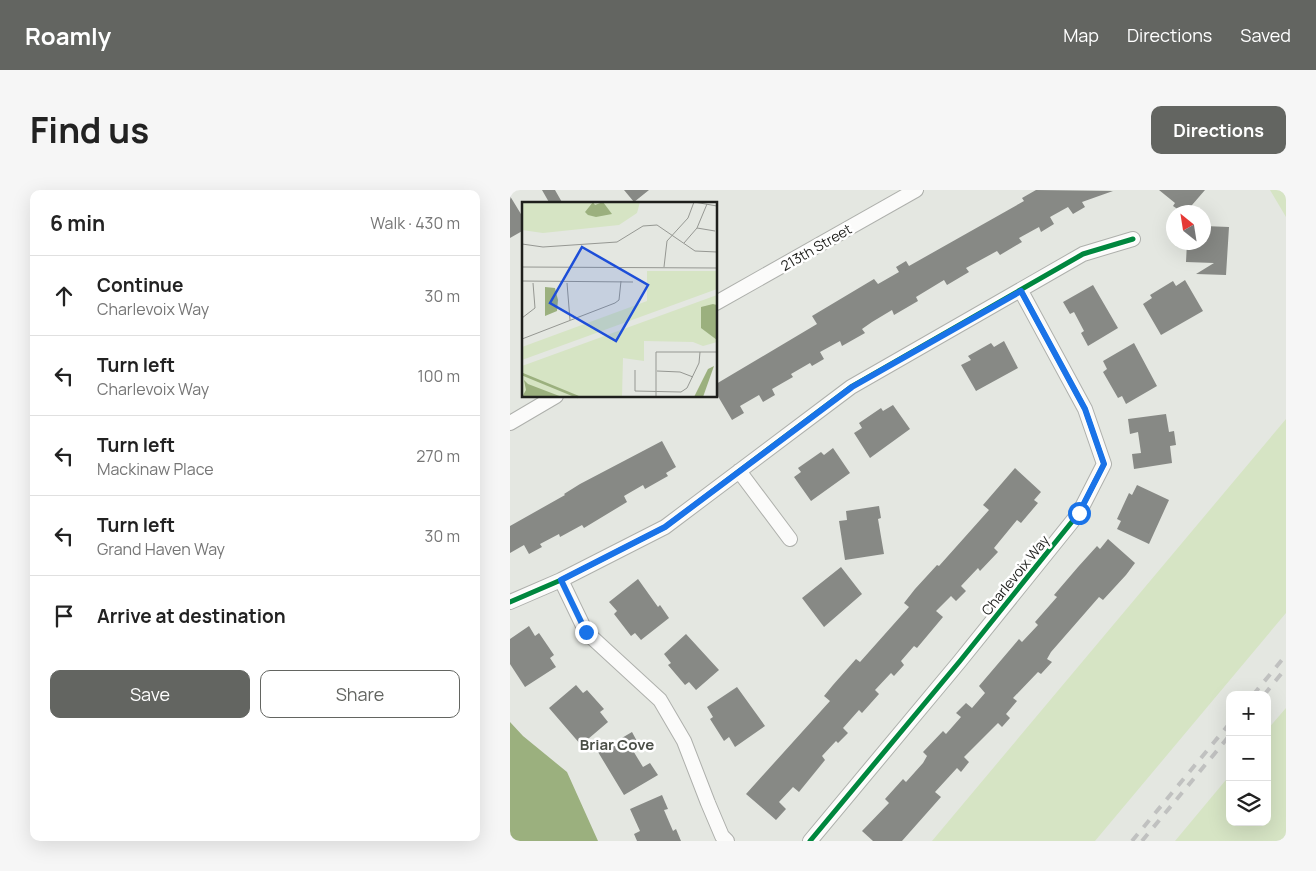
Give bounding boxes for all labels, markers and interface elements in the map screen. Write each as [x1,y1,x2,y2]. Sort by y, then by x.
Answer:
text: Roamly [25,19,111,52]
text: Map [1063,23,1099,47]
text: Directions [1127,23,1212,47]
text: Saved [1240,23,1291,47]
text: Find us [30,106,149,154]
button: Directions [1151,106,1286,154]
inset map [522,202,718,398]
north arrow [1166,205,1211,250]
text: 6 min [50,209,105,237]
text: Walk · 430 m [370,212,460,234]
street label: 213th Street [777,219,855,275]
text: Continue [97,272,183,298]
icon: ahead [50,282,78,310]
text: 30 m [425,285,460,307]
text: Charlevoix Way [97,298,209,320]
text: Turn left [97,352,175,378]
icon: left [50,362,78,390]
text: 100 m [417,365,460,387]
text: Charlevoix Way [97,378,209,400]
text: Turn left [97,432,175,458]
icon: left [50,442,78,470]
text: 270 m [416,445,460,467]
text: Mackinaw Place [97,458,214,480]
route start [1068,502,1091,525]
text: Turn left [97,512,175,538]
icon: left [50,522,78,550]
text: 30 m [425,525,460,547]
street label: Charlevoix Way [977,530,1054,619]
text: Grand Haven Way [97,538,225,560]
icon: arrive [50,602,78,630]
text: Arrive at destination [97,603,286,629]
route end [575,621,598,644]
button: Save [50,670,250,718]
button: Share [260,670,460,718]
map controls [1226,691,1271,826]
button: + [1226,691,1271,736]
district label: Briar Cove [580,734,654,755]
button: − [1226,736,1271,781]
button: layers [1226,781,1271,826]

